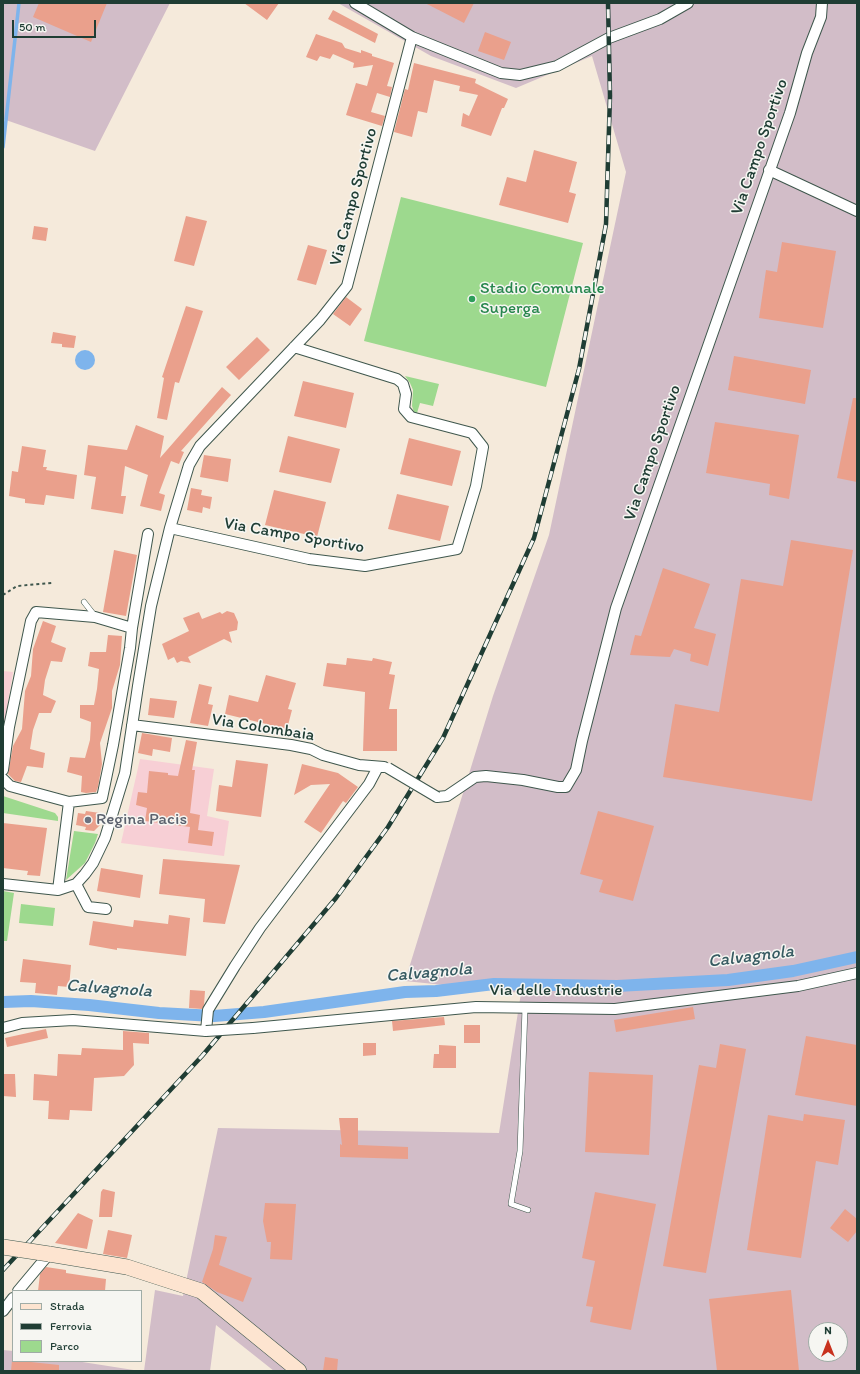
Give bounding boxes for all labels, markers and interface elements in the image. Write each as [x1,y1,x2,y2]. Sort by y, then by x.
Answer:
scale bar [14,12,98,38]
text: 50 m [19,20,45,34]
street label: Via Campo Sportivo [727,76,793,218]
street label: Via Campo Sportivo [326,126,382,268]
place label: Stadio Comunale Superga [480,279,605,319]
marker: Stadio Comunale Superga [467,294,477,304]
street label: Via Campo Sportivo [620,382,686,524]
street label: Via Campo Sportivo [222,514,366,558]
street label: Via Colombaia [210,710,316,746]
place label: Regina Pacis [96,810,187,830]
marker: Regina Pacis [83,815,93,825]
water label: Calvagnola [707,941,795,973]
water label: Calvagnola [385,958,473,988]
water label: Calvagnola [65,975,153,1003]
street label: Via delle Industrie [490,981,622,1001]
legend [12,1290,142,1362]
text: Strada [50,1299,84,1313]
text: Ferrovia [50,1319,92,1333]
north arrow [808,1322,848,1362]
text: N [824,1324,832,1337]
text: Parco [50,1339,79,1353]

